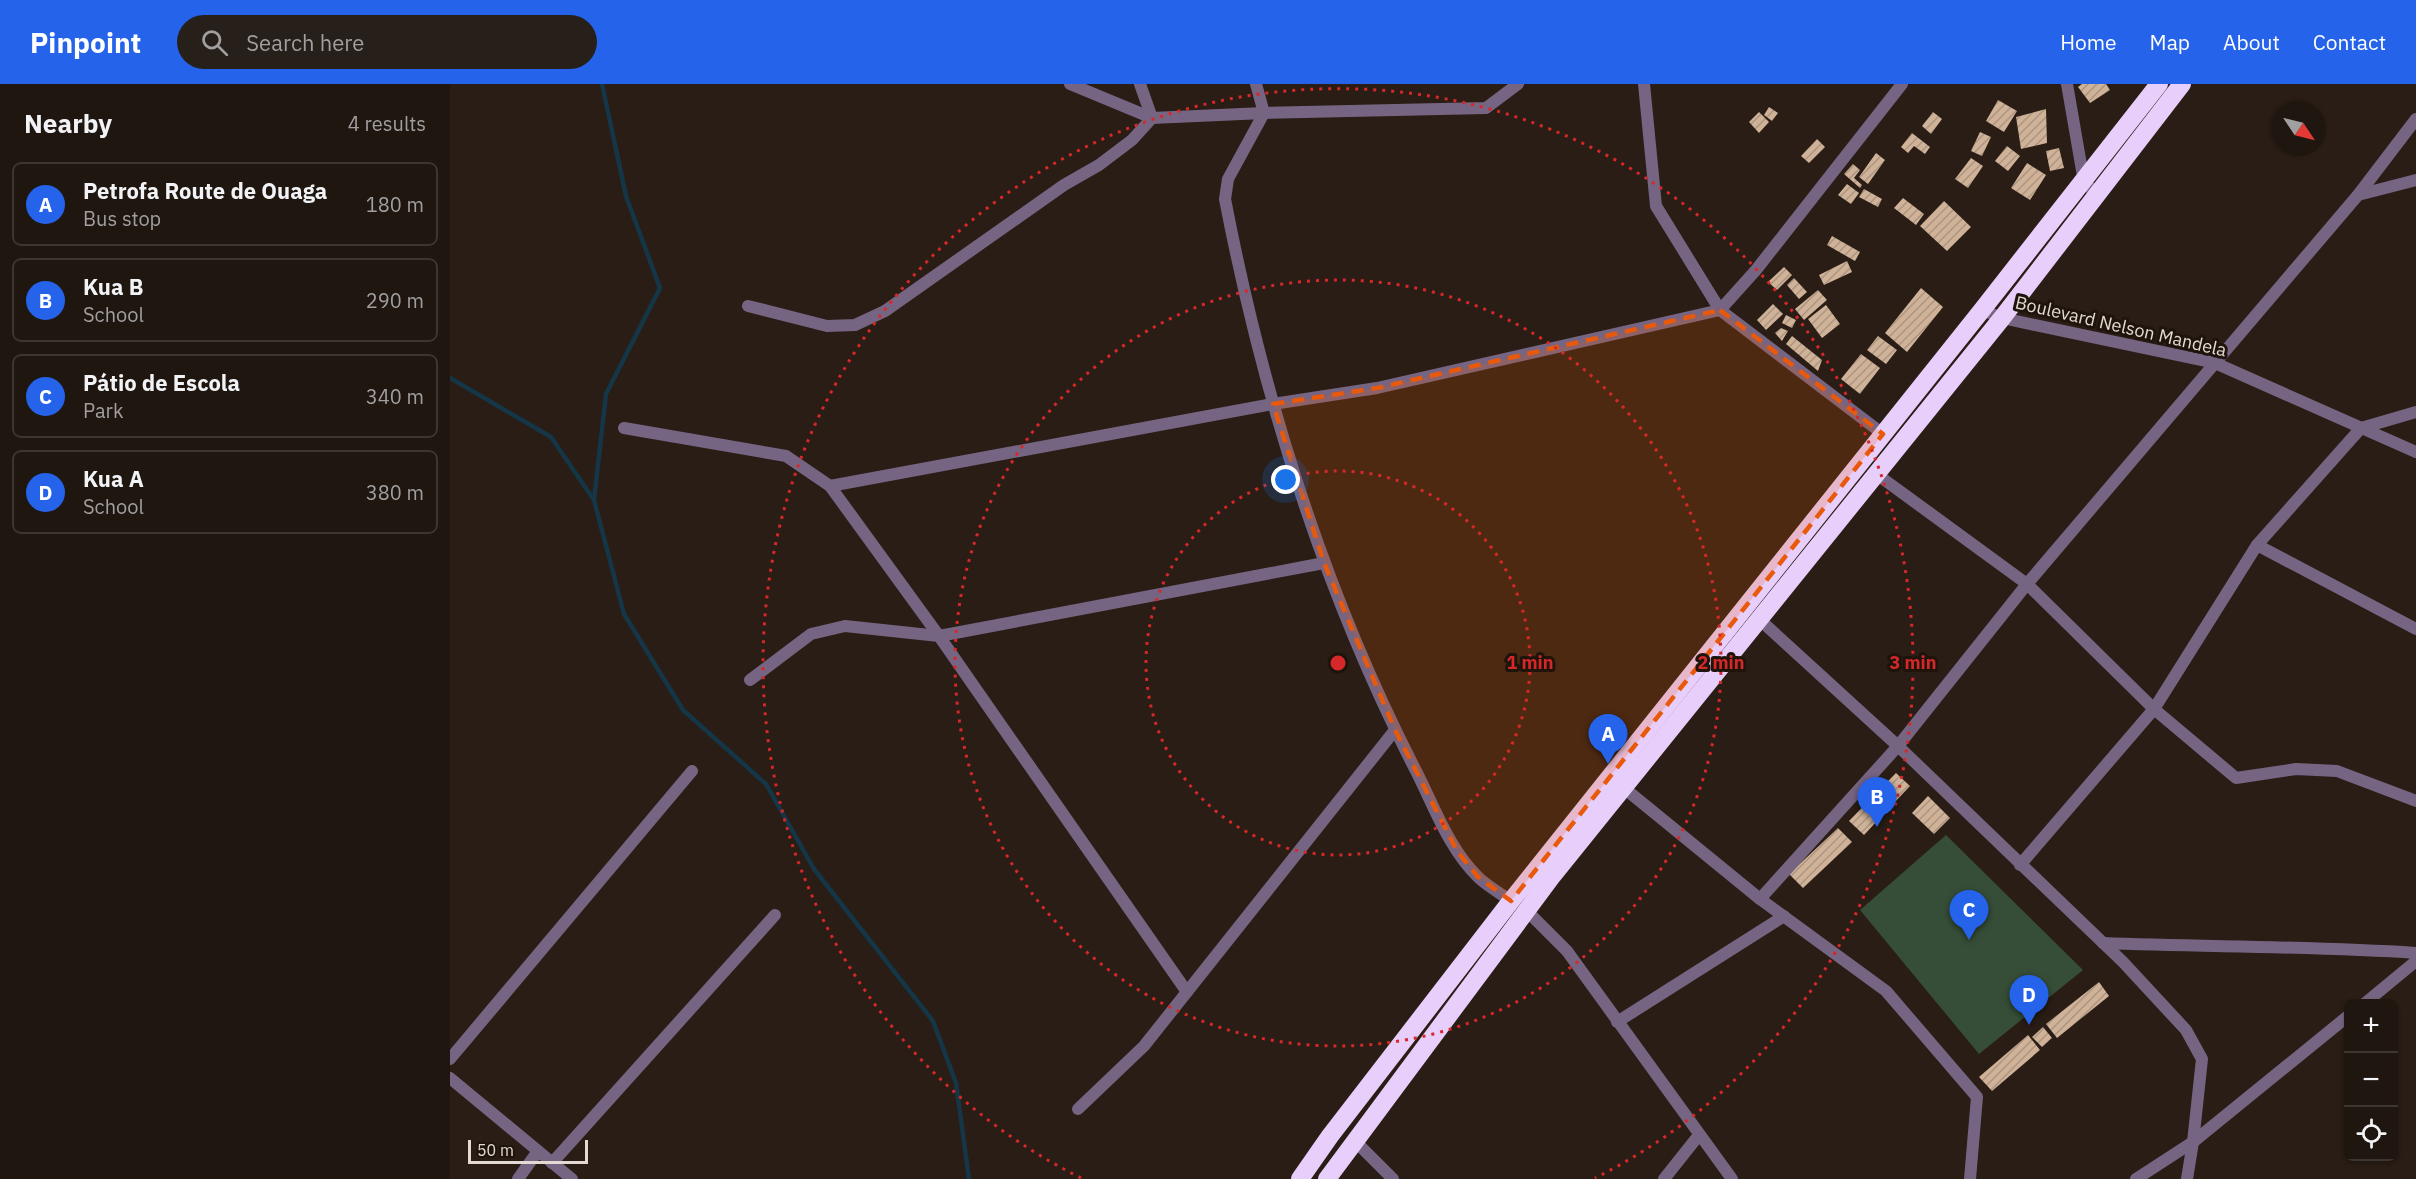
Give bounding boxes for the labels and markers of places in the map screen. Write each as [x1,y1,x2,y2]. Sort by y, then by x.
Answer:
centre of rings [1328,653,1348,673]
pin: A [1588,714,1628,764]
pin: B [1858,778,1896,827]
pin: C [1950,890,1988,940]
pin: D [2010,976,2048,1025]

